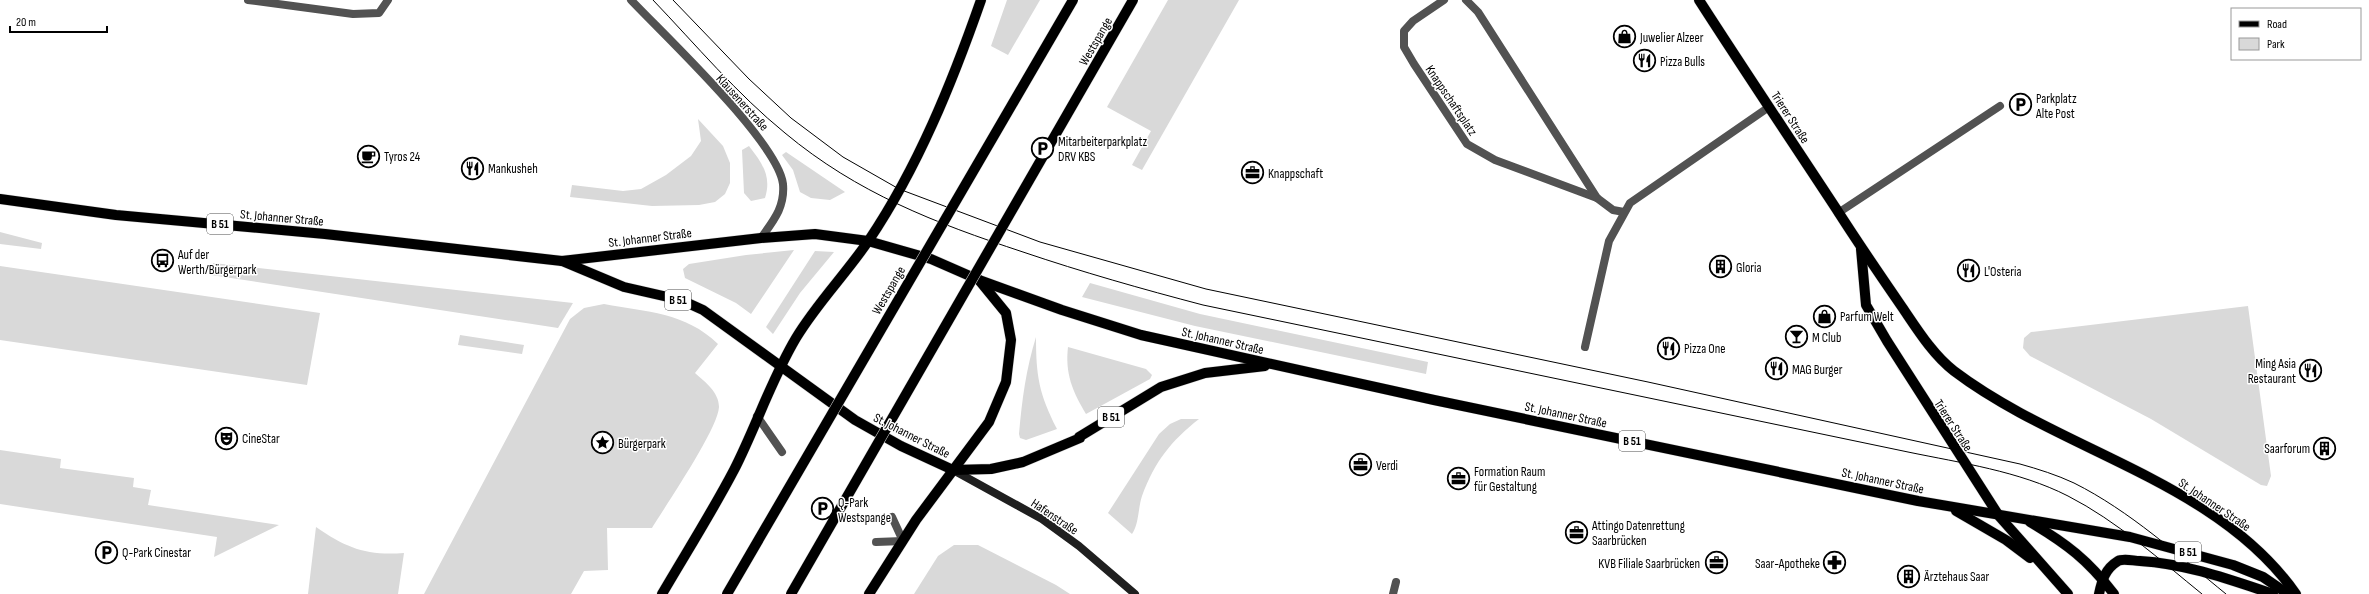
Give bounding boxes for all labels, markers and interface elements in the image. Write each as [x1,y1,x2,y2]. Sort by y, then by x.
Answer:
scale bar [10,8,107,34]
legend [2231,8,2361,60]
text: 20 m [16,15,36,30]
street label: Westspange [1076,15,1116,68]
text: Road [2267,17,2287,32]
shop icon: Juwelier Alzeer [1611,24,1637,50]
place label: Juwelier Alzeer [1639,30,1704,46]
text: Park [2267,37,2285,52]
restaurant icon: Pizza Bulls [1631,48,1657,74]
place label: Pizza Bulls [1660,54,1705,70]
street label: Knappschaftsplatz [1422,62,1481,139]
street label: Klausenerstraße [713,71,772,134]
street label: Trierer Straße [1767,88,1813,147]
place label: Parkplatz Alte Post [2035,91,2077,122]
parking icon: Parkplatz Alte Post [2007,92,2033,118]
place label: Mitarbeiterparkplatz DRV KBS [1058,134,1148,165]
parking icon: Mitarbeiterparkplatz DRV KBS [1030,135,1056,161]
cafe icon: Tyros 24 [355,143,381,169]
place label: Tyros 24 [384,149,421,165]
restaurant icon: Mankusheh [459,155,485,181]
office icon: Knappschaft [1240,160,1266,186]
place label: Mankusheh [488,161,538,177]
place label: Knappschaft [1268,166,1323,182]
street label: St. Johanner Straße [240,206,324,230]
road number: B 51 [207,214,233,234]
street label: St. Johanner Straße [608,225,693,251]
place label: Auf der Werth/Bürgerpark [177,247,256,278]
bus stop icon: Auf der Werth/Bürgerpark [149,248,175,274]
building icon: Gloria [1707,254,1733,280]
restaurant icon: L'Osteria [1956,258,1982,284]
place label: Gloria [1736,260,1761,276]
street label: Westspange [869,264,909,317]
place label: L'Osteria [1984,264,2021,280]
road number: B 51 [665,290,691,310]
shop icon: Parfum Welt [1812,303,1838,329]
place label: Parfum Welt [1840,309,1894,325]
street label: St. Johanner Straße [1180,324,1265,358]
bar icon: M Club [1783,324,1809,350]
place label: M Club [1812,330,1841,346]
restaurant icon: Pizza One [1655,335,1681,361]
place label: Pizza One [1684,341,1726,357]
restaurant icon: MAG Burger [1764,356,1790,382]
place label: Ming Asia Restaurant [2248,356,2296,387]
restaurant icon: Ming Asia Restaurant [2298,357,2324,383]
place label: MAG Burger [1792,362,1843,378]
street label: Trierer Straße [1930,396,1976,455]
street label: St. Johanner Straße [1523,398,1608,432]
road number: B 51 [1098,407,1124,427]
street label: St. Johanner Straße [871,410,952,462]
theatre icon: CineStar [214,425,240,451]
place icon: Bürgerpark [590,430,616,456]
place label: CineStar [242,431,280,447]
road number: B 51 [1619,431,1645,451]
building icon: Saarforum [2312,435,2338,461]
place label: Bürgerpark [618,436,666,452]
place label: Saarforum [2264,441,2310,457]
office icon: Verdi [1348,452,1374,478]
place label: Verdi [1376,458,1398,474]
place label: Formation Raum für Gestaltung [1474,464,1545,495]
street label: St. Johanner Straße [1840,464,1925,498]
office icon: Formation Raum für Gestaltung [1446,465,1472,491]
street label: St. Johanner Straße [2175,475,2254,535]
place label: Q-Park Westspange [838,495,891,526]
street label: Hafenstraße [1028,495,1081,538]
parking icon: Q-Park Westspange [810,496,836,522]
place label: Attingo Datenrettung Saarbrücken [1591,518,1685,549]
office icon: Attingo Datenrettung Saarbrücken [1564,519,1590,545]
parking icon: Q-Park Cinestar [94,539,120,565]
road number: B 51 [2175,542,2201,562]
place label: Q-Park Cinestar [122,545,191,561]
office icon: KVB Filiale Saarbrücken [1703,550,1729,576]
pharmacy icon: Saar-Apotheke [1822,550,1848,576]
place label: KVB Filiale Saarbrücken [1598,556,1700,572]
place label: Saar-Apotheke [1755,556,1820,572]
building icon: Ärztehaus Saar [1895,563,1921,589]
place label: Ärztehaus Saar [1923,569,1990,585]

